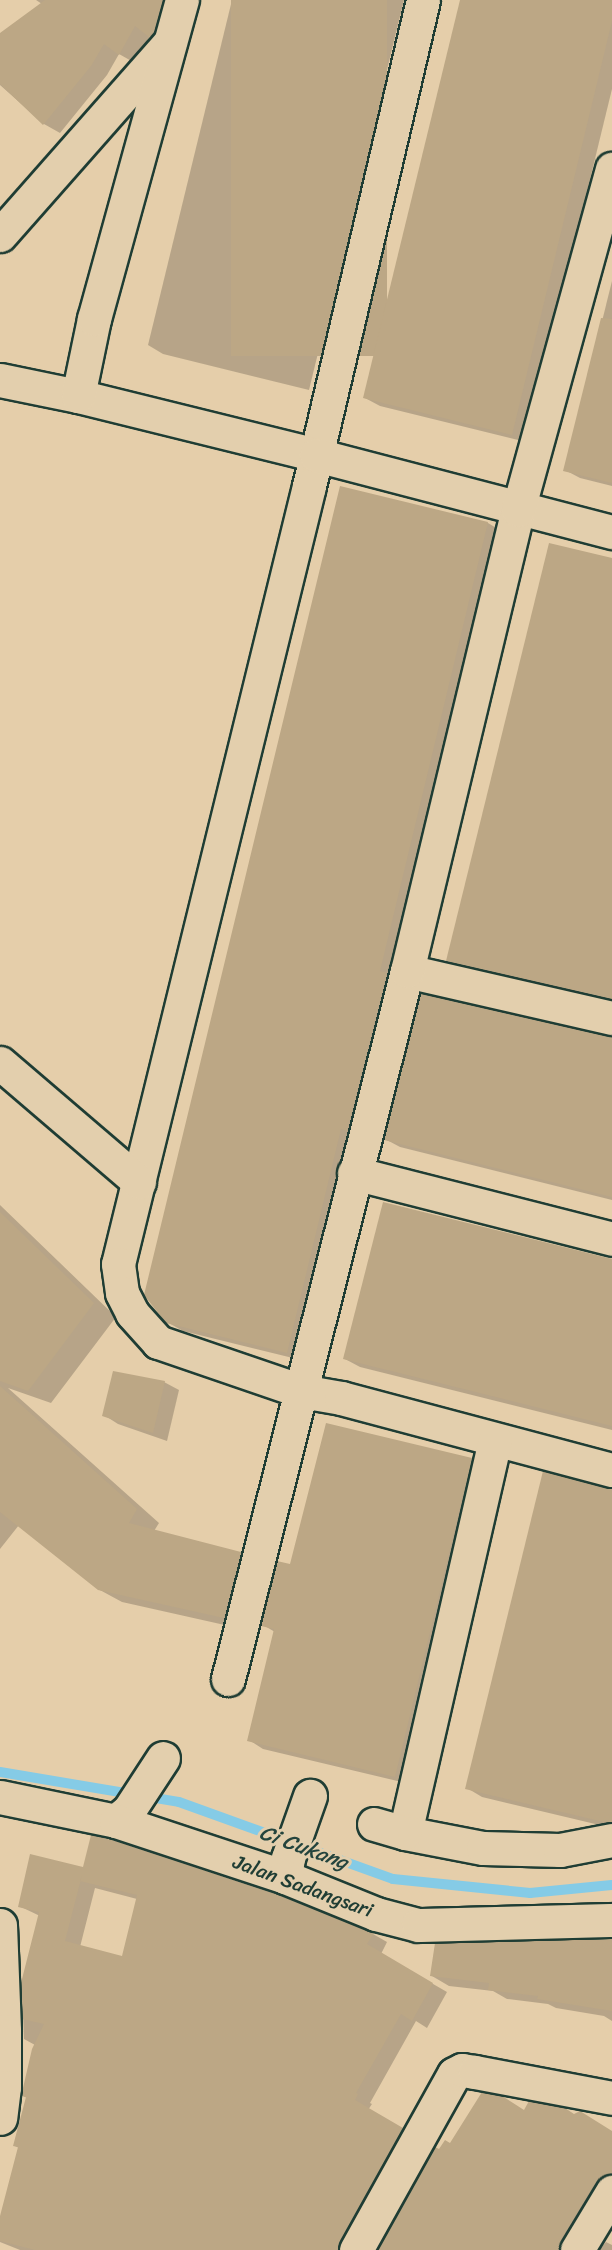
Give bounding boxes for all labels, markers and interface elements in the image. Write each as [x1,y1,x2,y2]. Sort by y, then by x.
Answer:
water label: Ci Cukang [256,1819,352,1875]
street label: Jalan Sadangsari [229,1849,377,1923]

